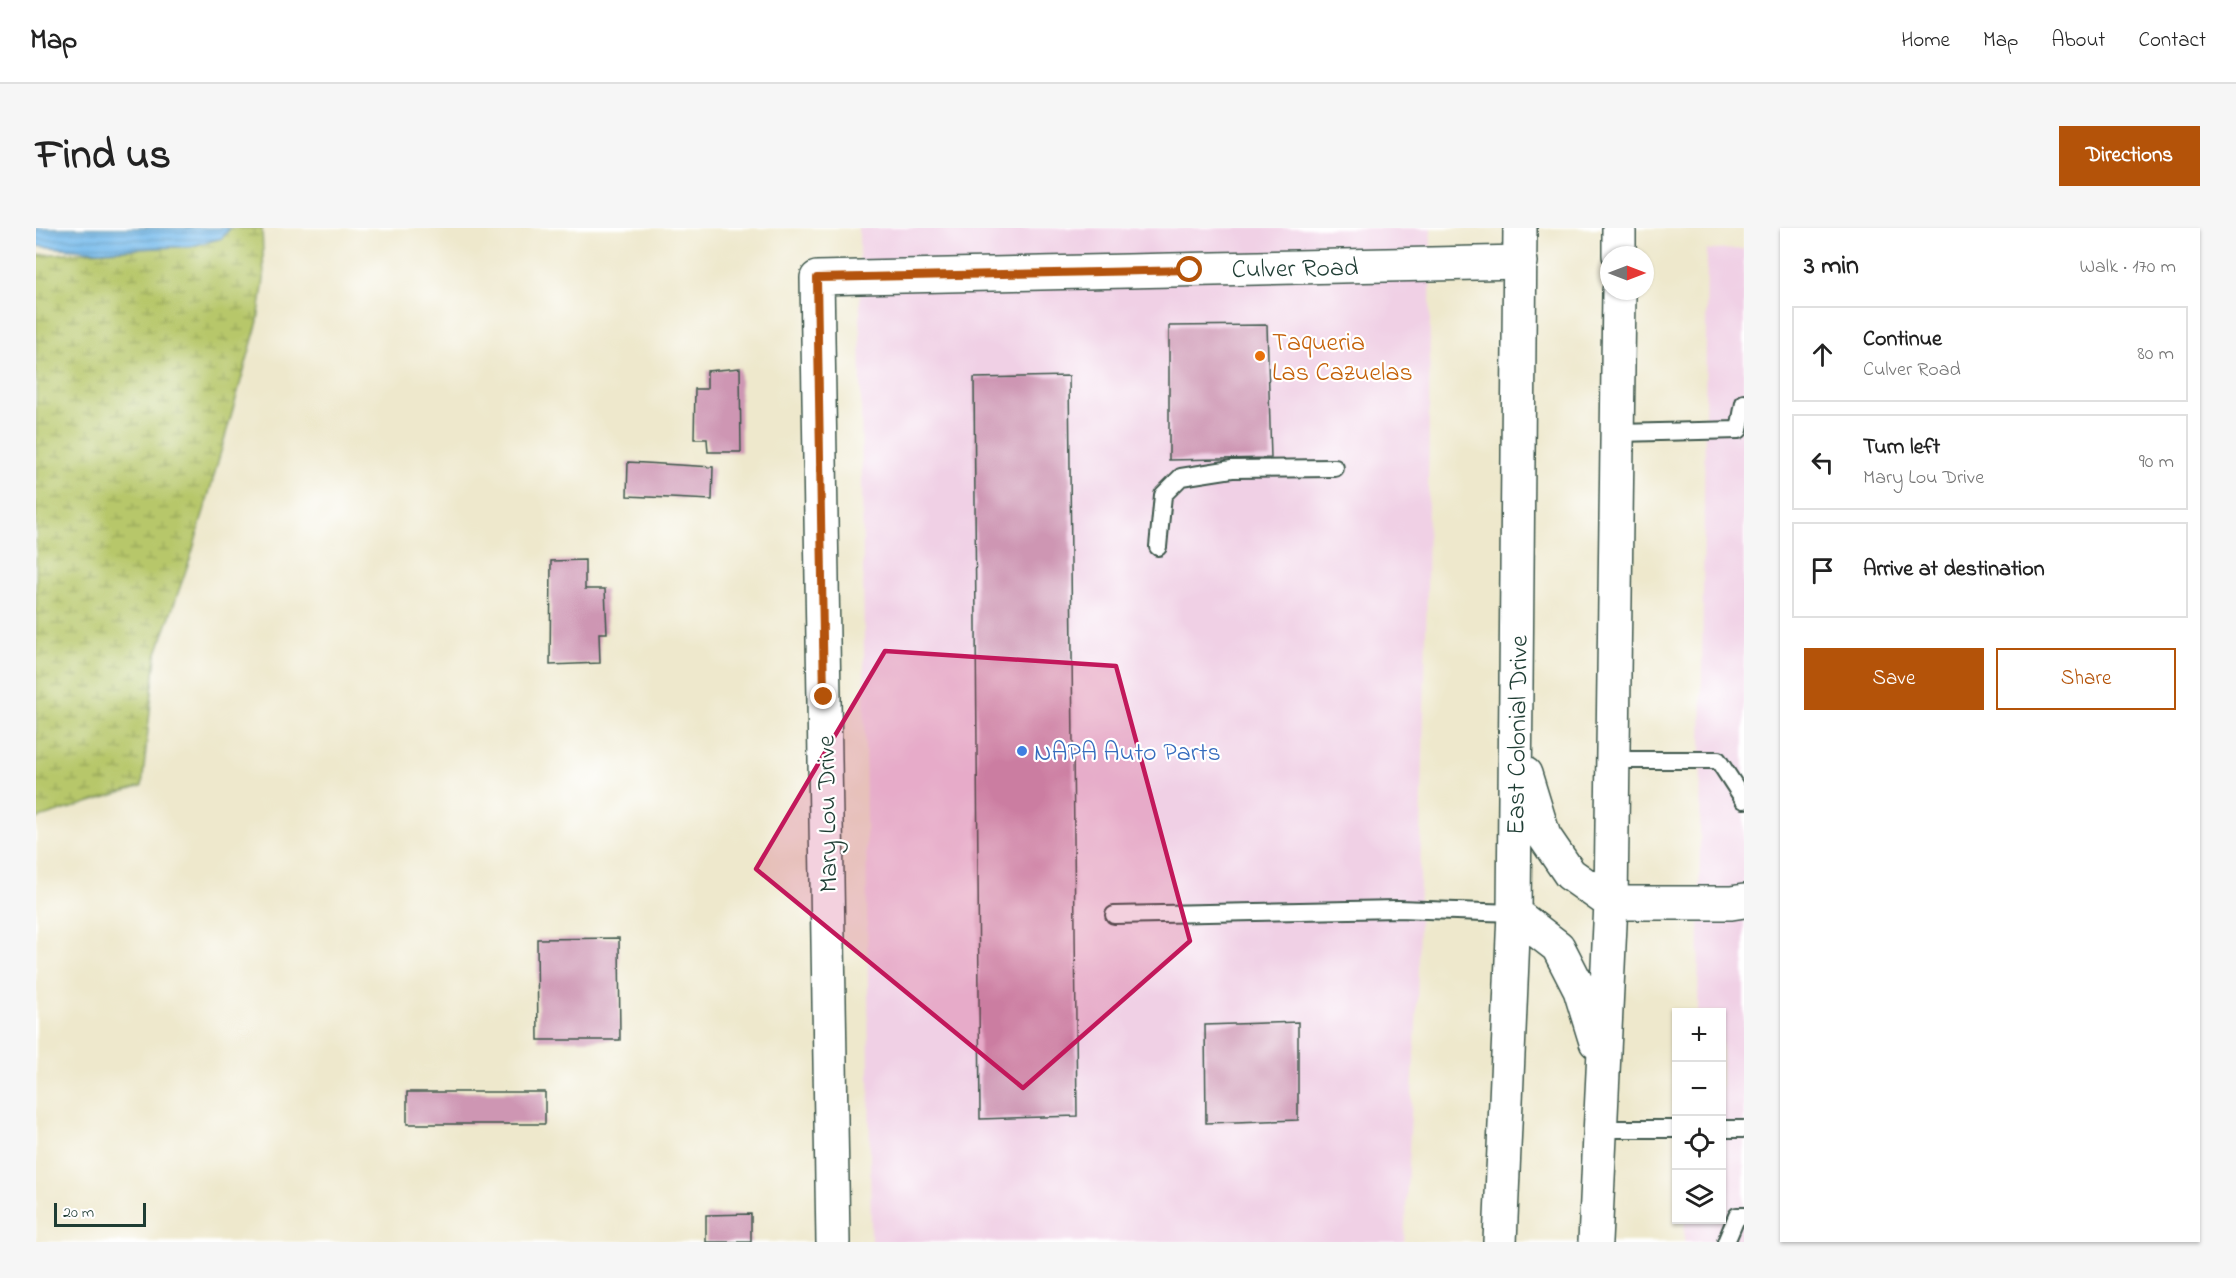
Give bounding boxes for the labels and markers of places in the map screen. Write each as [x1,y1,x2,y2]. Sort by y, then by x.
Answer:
place label: Taqueria Las Cazuelas [1272,325,1413,393]
marker: Taqueria Las Cazuelas [1253,349,1267,363]
place label: NAPA Auto Parts [1034,735,1221,773]
marker: NAPA Auto Parts [1015,744,1029,758]

